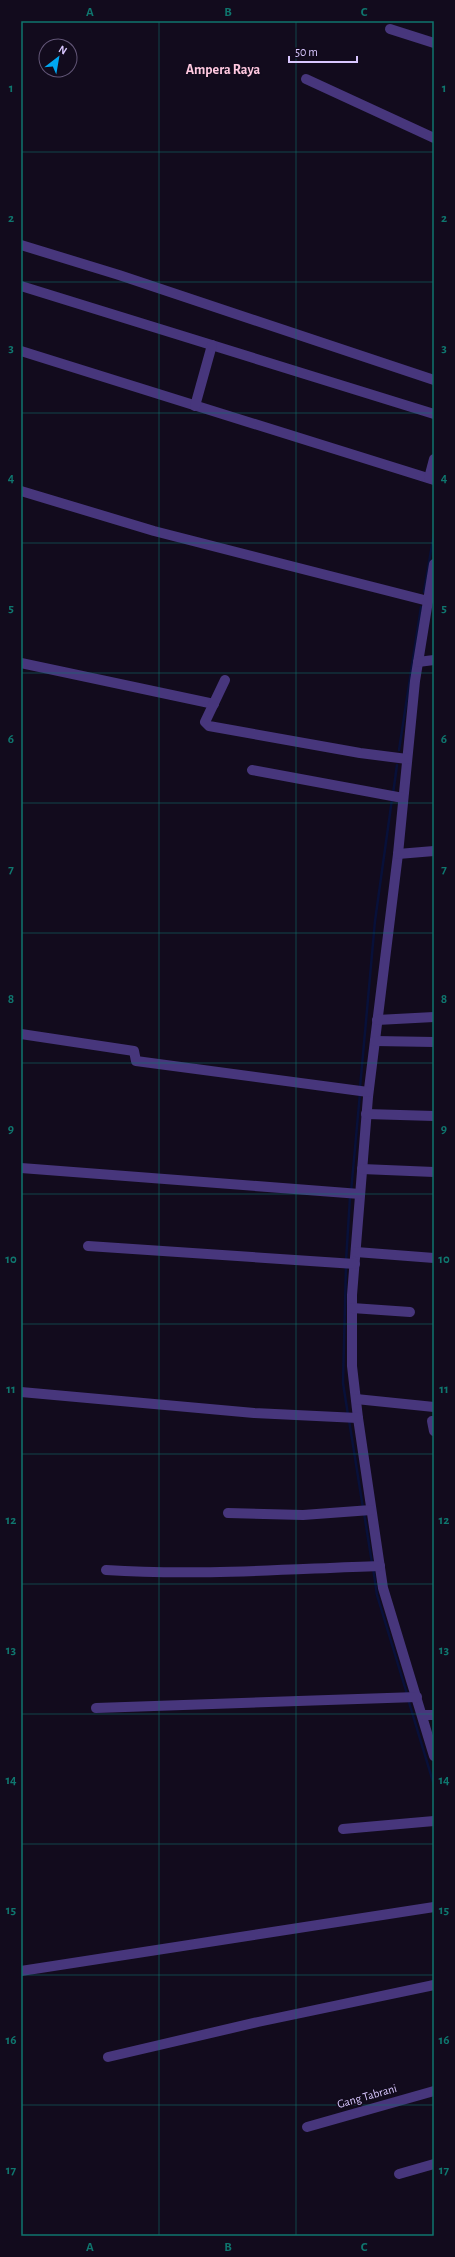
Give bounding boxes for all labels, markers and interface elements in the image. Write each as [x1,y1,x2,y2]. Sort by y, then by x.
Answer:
text: A [86,6,94,19]
text: B [224,6,232,19]
text: C [361,6,368,19]
north arrow [38,38,78,78]
scale bar [289,38,357,64]
text: N [57,43,69,57]
text: 50 m [295,46,318,58]
district label: Ampera Raya [186,63,261,77]
text: 1 [9,82,13,95]
text: 1 [442,82,446,95]
text: 2 [8,212,14,225]
text: 2 [441,212,447,225]
text: 3 [8,342,14,355]
text: 3 [441,342,447,355]
text: 4 [8,472,15,485]
text: 4 [441,472,448,485]
text: 5 [8,602,14,615]
text: 5 [441,602,447,615]
text: 6 [8,733,14,746]
text: 6 [441,733,447,746]
text: 7 [8,863,14,876]
text: 7 [441,863,447,876]
text: 8 [8,993,14,1006]
text: 8 [441,993,447,1006]
text: 9 [8,1123,14,1136]
text: 9 [441,1123,447,1136]
text: 10 [5,1253,17,1266]
text: 10 [438,1253,450,1266]
text: 11 [6,1383,16,1396]
text: 11 [439,1383,449,1396]
text: 12 [6,1514,16,1527]
text: 12 [439,1514,449,1527]
text: 13 [6,1644,17,1657]
text: 13 [439,1644,450,1657]
text: 14 [5,1774,17,1787]
text: 14 [438,1774,450,1787]
text: 15 [6,1904,17,1917]
text: 15 [439,1904,450,1917]
text: 16 [6,2034,16,2047]
text: 16 [439,2034,449,2047]
street label: Gang Tabrani [336,2082,398,2110]
text: 17 [6,2164,17,2177]
text: 17 [439,2164,450,2177]
text: A [86,2241,94,2254]
text: B [224,2241,232,2254]
text: C [361,2241,368,2254]

